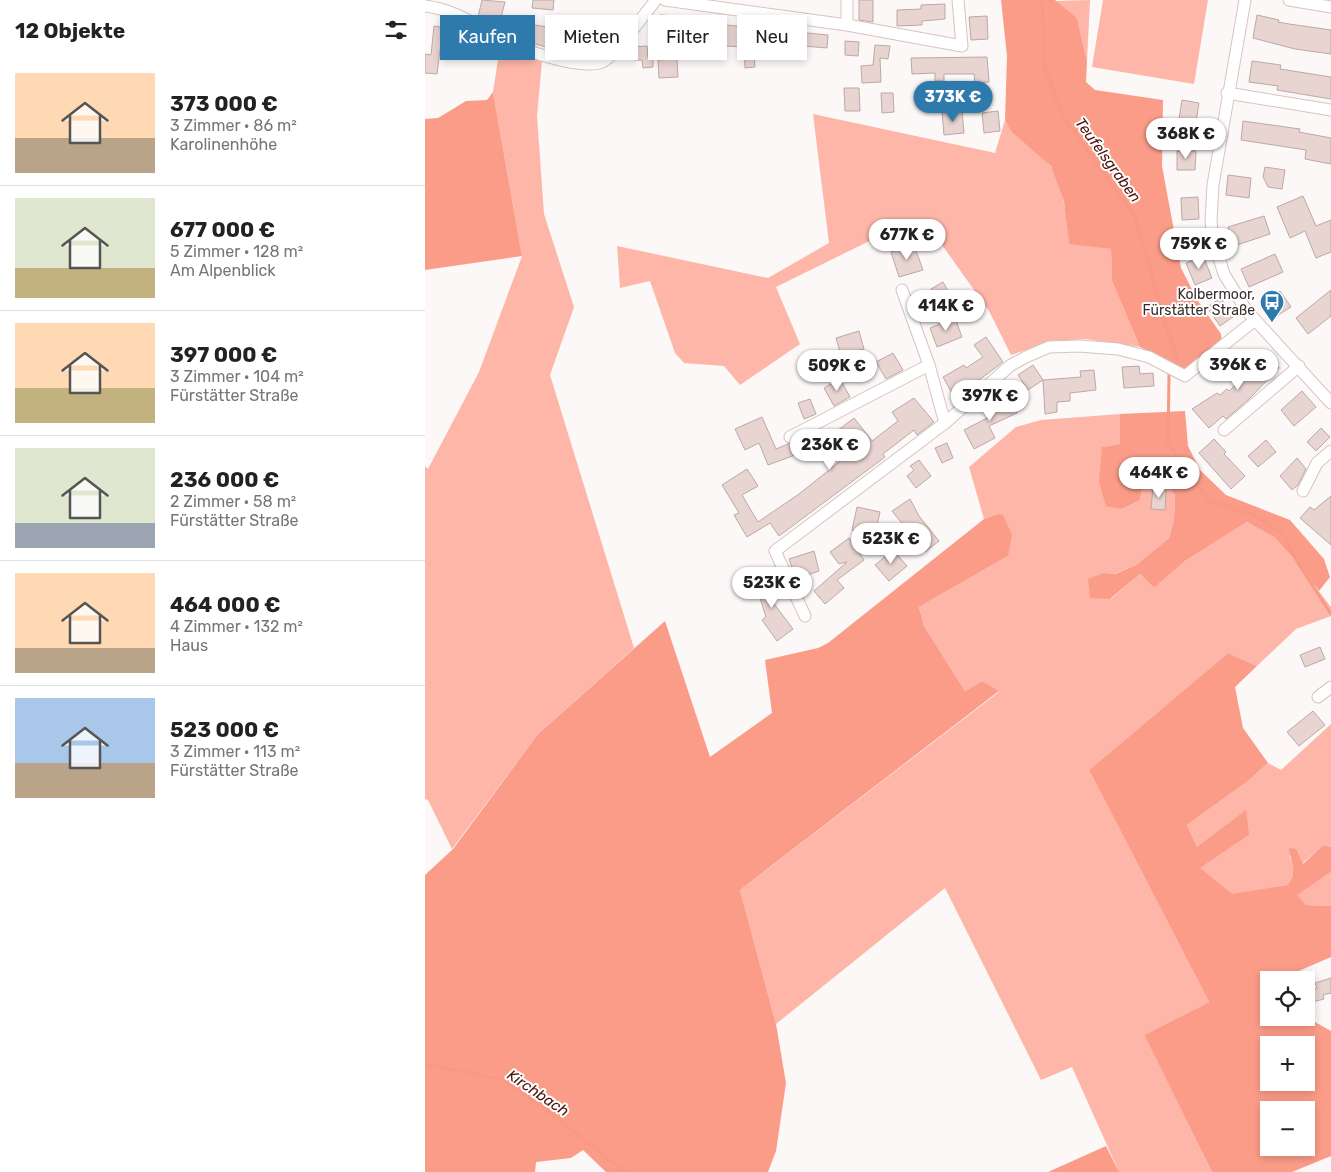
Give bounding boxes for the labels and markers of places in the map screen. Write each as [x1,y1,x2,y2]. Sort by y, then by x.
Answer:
pin: 373K € [912,80,994,123]
pin: 368K € [1145,118,1227,160]
pin: 677K € [866,218,948,261]
pin: 759K € [1158,228,1240,270]
place label: Kolbermoor, Fürstätter Straße [1143,286,1255,319]
bus stop icon: Kolbermoor, Fürstätter Straße [1259,289,1285,323]
pin: 414K € [905,290,987,332]
pin: 396K € [1197,348,1279,391]
pin: 509K € [796,350,878,392]
pin: 397K € [949,380,1031,422]
pin: 236K € [789,428,871,471]
pin: 464K € [1118,456,1200,499]
pin: 523K € [850,522,932,565]
pin: 523K € [731,566,813,609]

